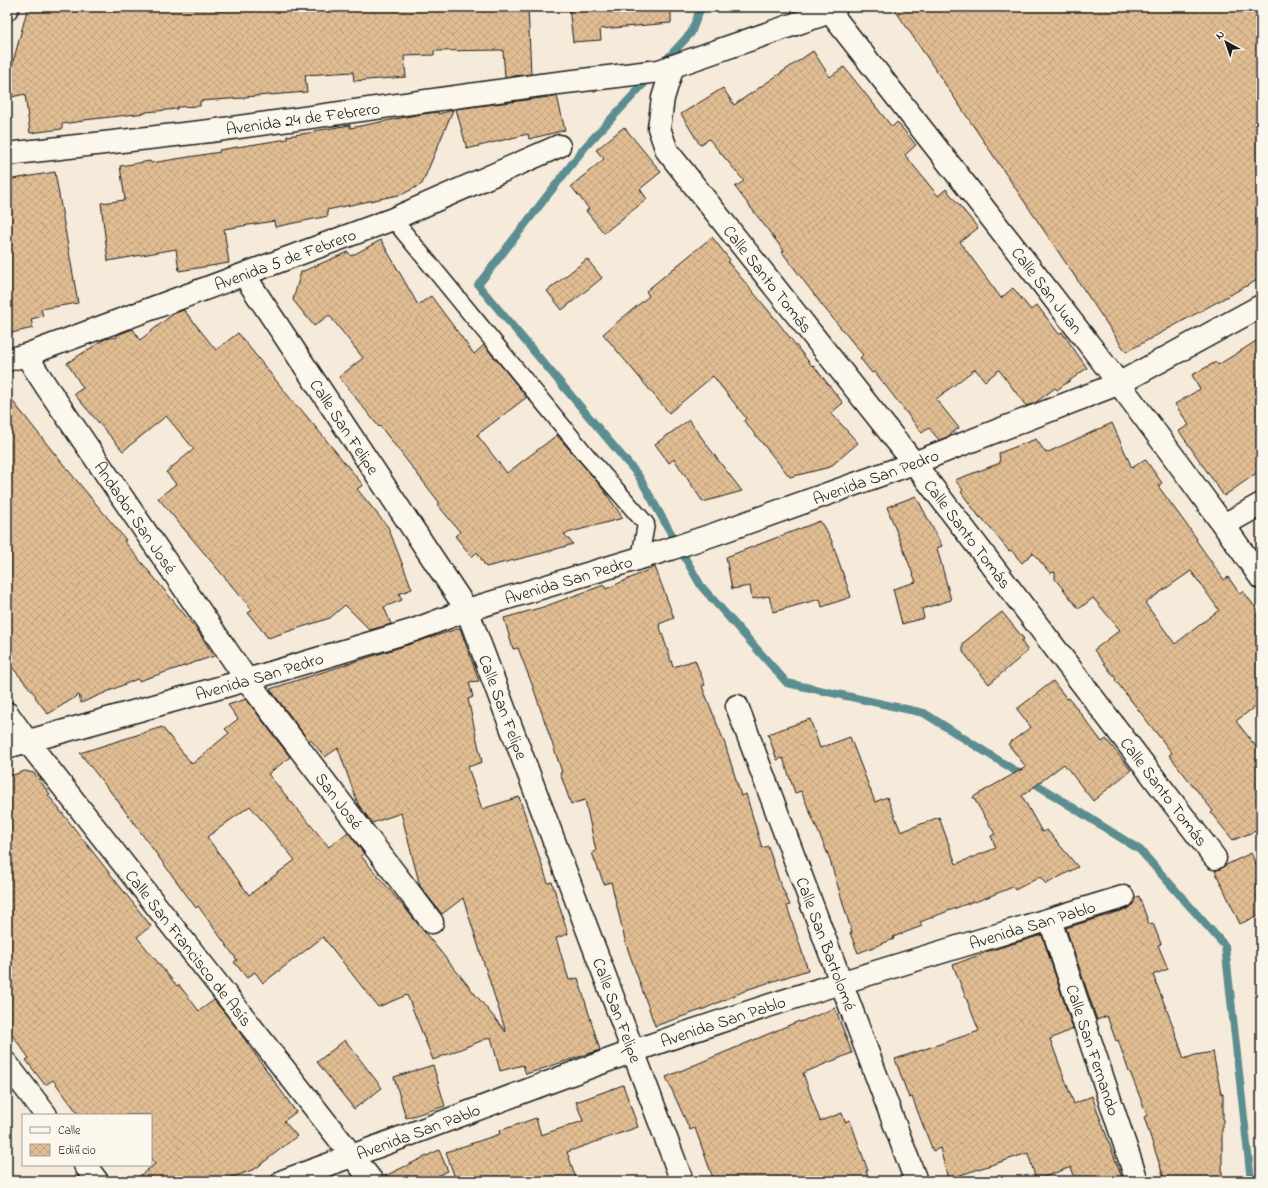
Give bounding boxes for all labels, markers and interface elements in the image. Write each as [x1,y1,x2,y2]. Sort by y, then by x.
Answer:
north arrow [1206,22,1246,62]
text: N [1212,27,1228,44]
street label: Avenida 24 de Febrero [224,96,382,143]
street label: Calle Santo Tomás [716,220,818,339]
street label: Avenida 5 de Febrero [211,223,360,298]
street label: Calle San Juan [1004,242,1088,340]
street label: Calle San Felipe [303,374,385,480]
street label: Avenida San Pedro [809,443,943,512]
street label: Andador San José [87,457,182,580]
street label: Calle Santo Tomás [917,475,1017,595]
street label: Avenida San Pedro [502,550,636,612]
street label: Avenida San Pedro [193,647,327,708]
street label: Calle San Felipe [471,651,533,764]
street label: Calle Santo Tomás [1113,732,1213,852]
street label: San José [308,768,368,836]
street label: Calle San Francisco de Asís [118,865,257,1032]
street label: Calle San Bartolomé [789,874,862,1015]
street label: Avenida San Pablo [966,895,1099,957]
street label: Calle San Felipe [585,955,648,1067]
street label: Calle San Fernando [1058,981,1125,1120]
street label: Avenida San Pablo [657,990,789,1055]
street label: Avenida San Pablo [353,1098,484,1167]
legend [22,1114,152,1166]
text: Calle [58,1122,81,1140]
text: Edificio [58,1142,96,1160]

